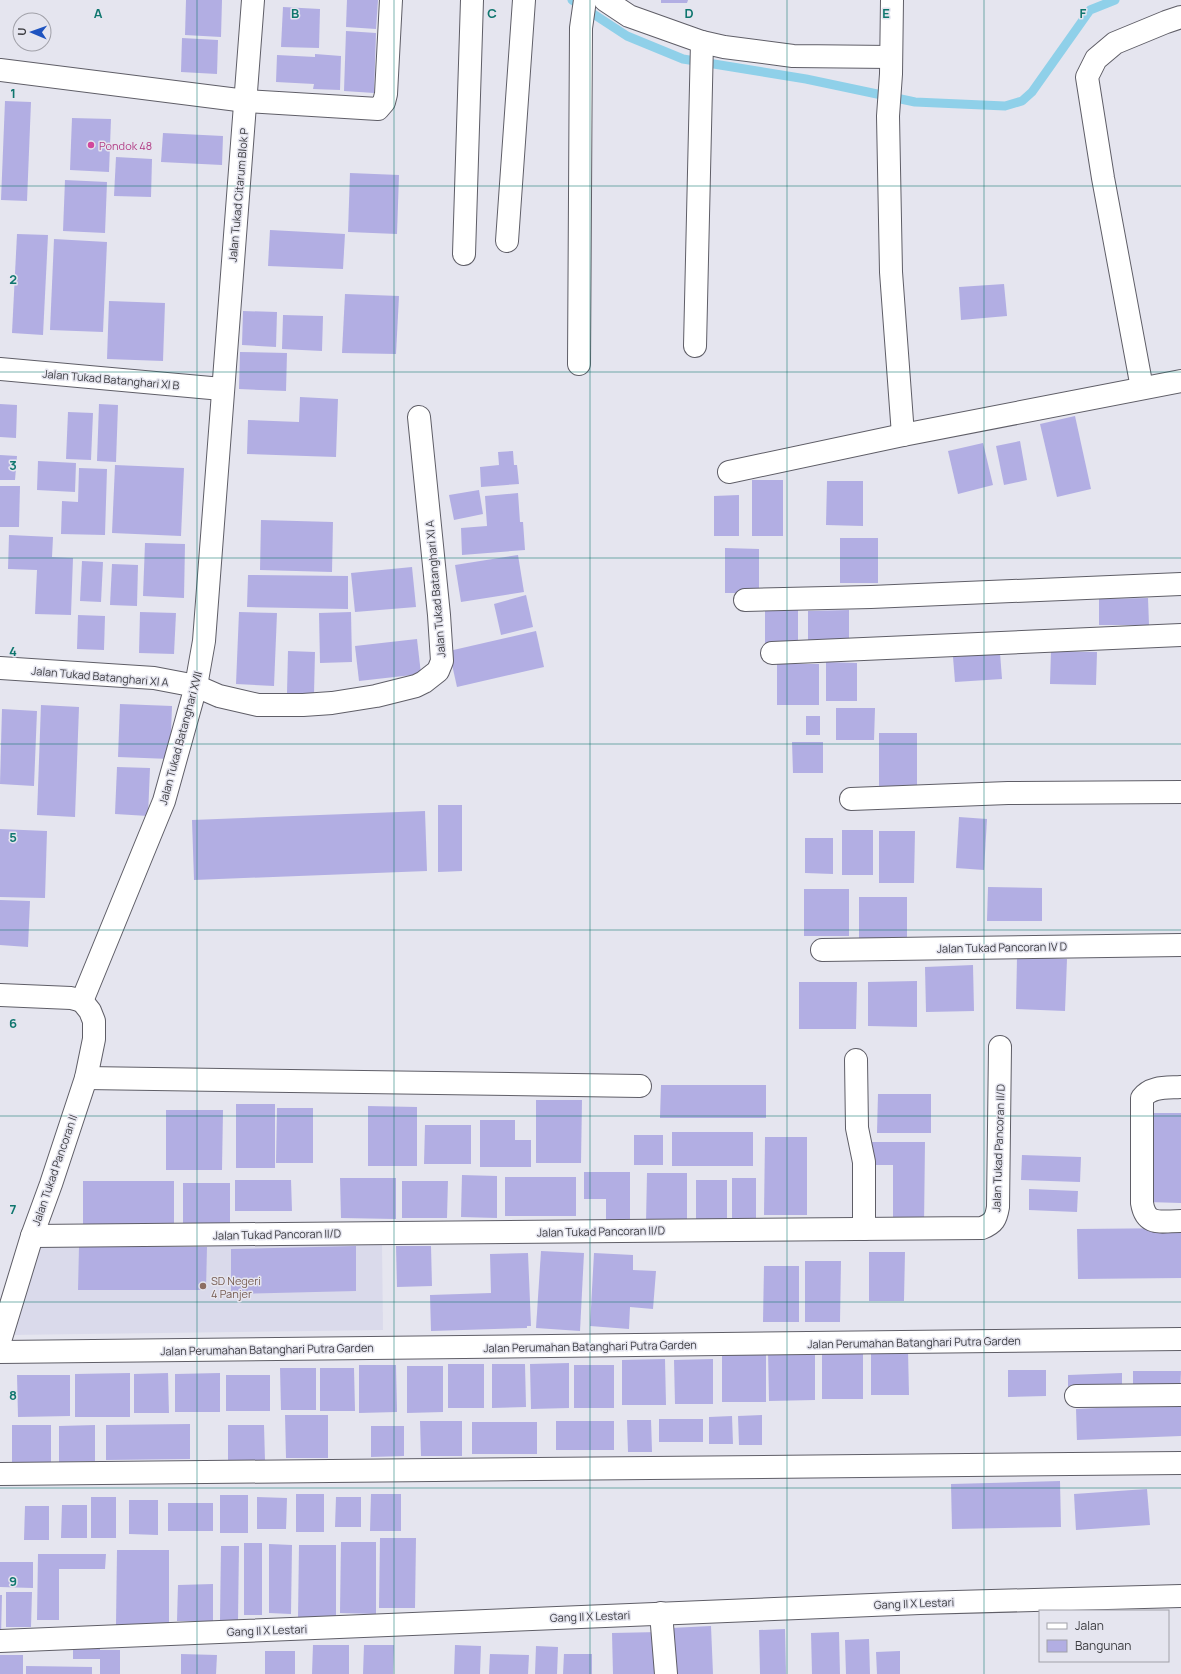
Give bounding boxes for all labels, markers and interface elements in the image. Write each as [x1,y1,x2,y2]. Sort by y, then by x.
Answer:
text: A [94,4,103,22]
text: B [291,4,299,22]
text: C [487,4,497,22]
text: D [684,4,694,22]
text: E [882,4,890,22]
text: F [1080,4,1087,22]
north arrow [12,12,52,52]
text: U [14,27,29,36]
text: 1 [10,84,16,102]
street label: Jalan Tukad Citarum Blok P [225,127,251,263]
place label: Pondok 48 [99,138,152,153]
marker: Pondok 48 [86,140,96,150]
text: 2 [9,270,17,288]
street label: Jalan Tukad Batanghari XI B [42,366,180,392]
text: 3 [9,456,17,474]
street label: Jalan Tukad Batanghari XI A [422,520,448,658]
text: 4 [9,642,17,660]
street label: Jalan Tukad Batanghari XI A [31,663,169,689]
street label: Jalan Tukad Batanghari XVII [155,670,205,806]
text: 5 [9,828,17,846]
street label: Jalan Tukad Pancoran IV D [937,938,1067,956]
text: 6 [9,1014,17,1032]
street label: Jalan Tukad Pancoran II/D [988,1084,1008,1212]
street label: Jalan Tukad Pancoran II [28,1112,80,1228]
text: 7 [10,1200,17,1218]
street label: Jalan Tukad Pancoran II/D [537,1222,665,1240]
street label: Jalan Tukad Pancoran II/D [213,1225,341,1243]
place label: SD Negeri 4 Panjer [211,1273,261,1301]
marker: SD Negeri 4 Panjer [198,1281,208,1291]
street label: Jalan Perumahan Batanghari Putra Garden [807,1333,1021,1351]
street label: Jalan Perumahan Batanghari Putra Garden [483,1337,697,1355]
street label: Jalan Perumahan Batanghari Putra Garden [160,1340,374,1358]
text: 8 [9,1386,17,1404]
text: 9 [9,1572,17,1590]
street label: Gang II X Lestari [874,1594,954,1612]
street label: Gang II X Lestari [550,1607,630,1625]
legend [1039,1610,1169,1662]
text: Jalan [1075,1617,1104,1634]
street label: Gang II X Lestari [227,1621,307,1639]
text: Bangunan [1075,1637,1131,1654]

